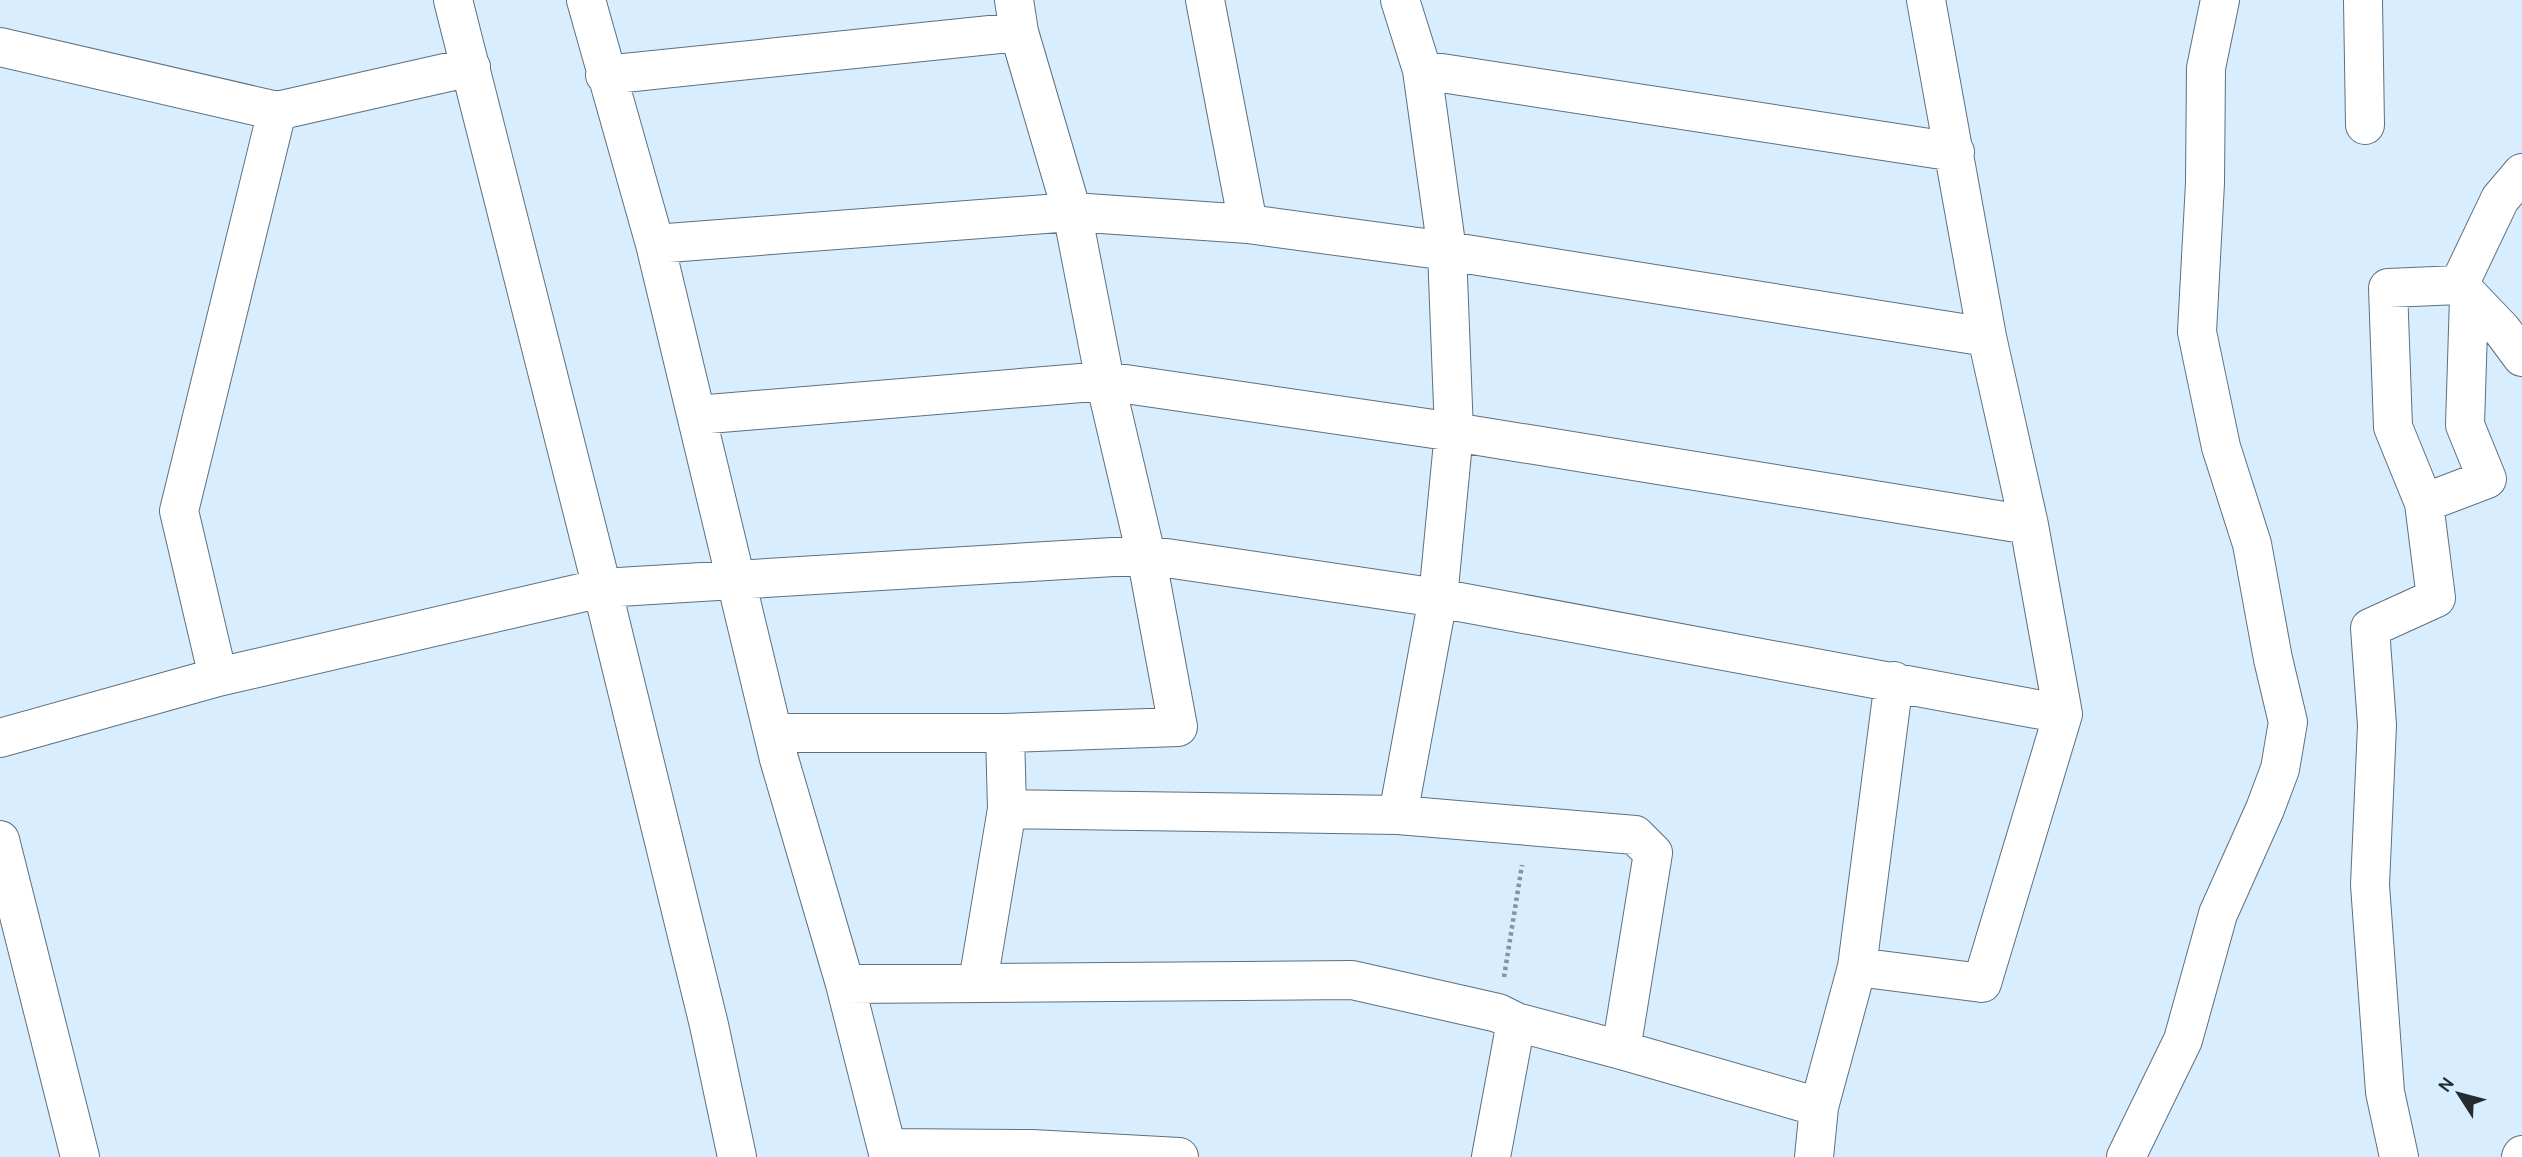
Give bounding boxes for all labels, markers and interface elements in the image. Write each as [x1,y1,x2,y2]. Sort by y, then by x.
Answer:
north arrow [2424,1059,2494,1129]
text: N [2433,1073,2459,1097]

